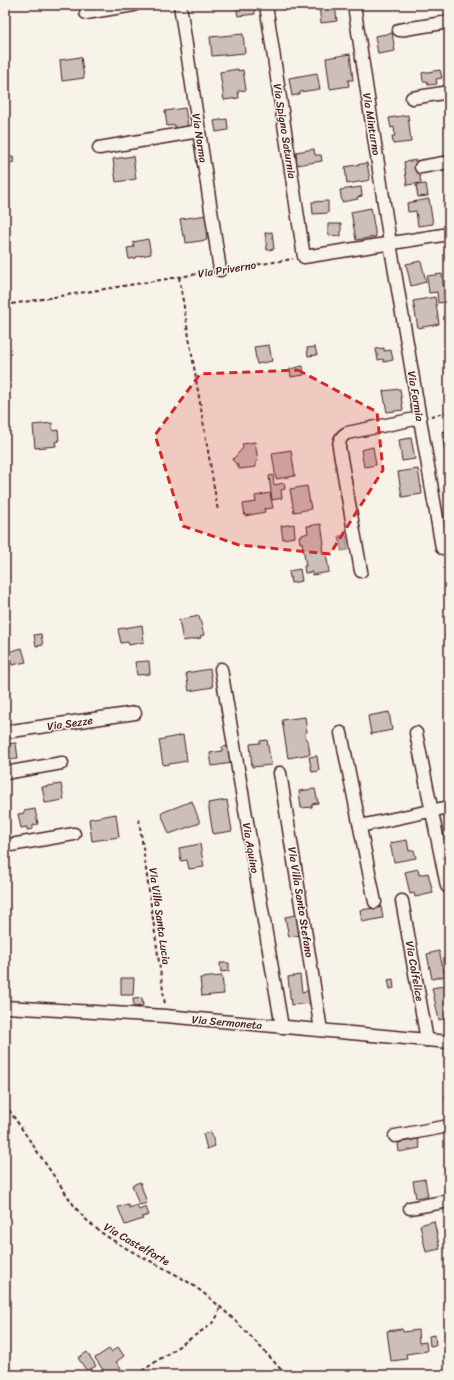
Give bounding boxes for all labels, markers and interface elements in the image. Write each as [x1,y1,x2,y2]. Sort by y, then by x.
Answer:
street label: Via Spigno Saturnia [268,82,301,180]
street label: Via Minturno [357,91,386,157]
street label: Via Norma [186,112,213,165]
street label: Via Priverno [197,255,258,283]
street label: Via Formia [402,369,429,423]
street label: Via Sezze [46,711,95,736]
street label: Via Aquino [237,821,264,875]
street label: Via Villa Santo Stefano [282,845,319,959]
street label: Via Villa Santa Lucia [143,866,176,966]
street label: Via Colfelice [400,940,429,1003]
street label: Via Sermoneta [191,1010,263,1035]
street label: Via Castelforte [100,1218,174,1271]

